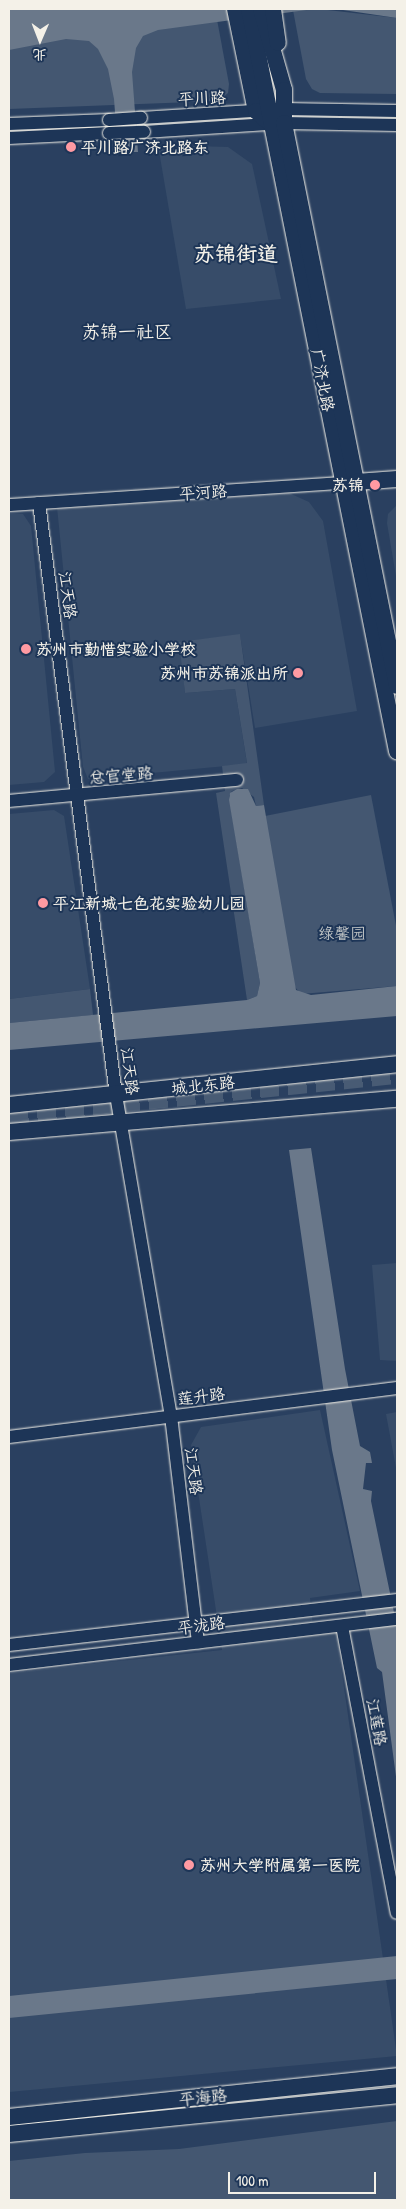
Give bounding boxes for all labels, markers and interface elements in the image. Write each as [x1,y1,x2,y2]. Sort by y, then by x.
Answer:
north arrow [15,15,65,65]
text: 北 [33,46,47,65]
street label: 平川路 [178,87,226,109]
place label: 平川路广济北路东 [81,137,209,157]
marker: 平川路广济北路东 [65,141,77,153]
district label: 苏锦街道 [194,241,278,267]
district label: 苏锦一社区 [82,321,172,343]
street label: 广济北路 [307,347,339,413]
place label: 苏锦 [332,475,364,495]
marker: 苏锦 [368,478,382,492]
street label: 平河路 [178,481,228,503]
street label: 江天路 [55,570,81,620]
place label: 苏州市勤惜实验小学校 [36,639,196,659]
marker: 苏州市勤惜实验小学校 [20,643,32,655]
place label: 苏州市苏锦派出所 [160,663,288,683]
marker: 苏州市苏锦派出所 [292,667,304,679]
street label: 总官堂路 [88,763,154,787]
place label: 平江新城七色花实验幼儿园 [53,893,245,913]
marker: 平江新城七色花实验幼儿园 [37,897,49,909]
park label: 绿馨园 [318,923,366,943]
street label: 江天路 [118,1046,142,1096]
street label: 城北东路 [170,1072,236,1098]
street label: 莲升路 [176,1384,226,1408]
street label: 江天路 [182,1446,206,1496]
street label: 平泷路 [176,1613,226,1637]
street label: 江莲路 [363,1697,391,1747]
place label: 苏州大学附属第一医院 [200,1855,360,1875]
marker: 苏州大学附属第一医院 [182,1858,196,1872]
street label: 平海路 [178,2085,228,2109]
scale bar [231,2162,378,2194]
text: 100 m [236,2170,269,2191]

